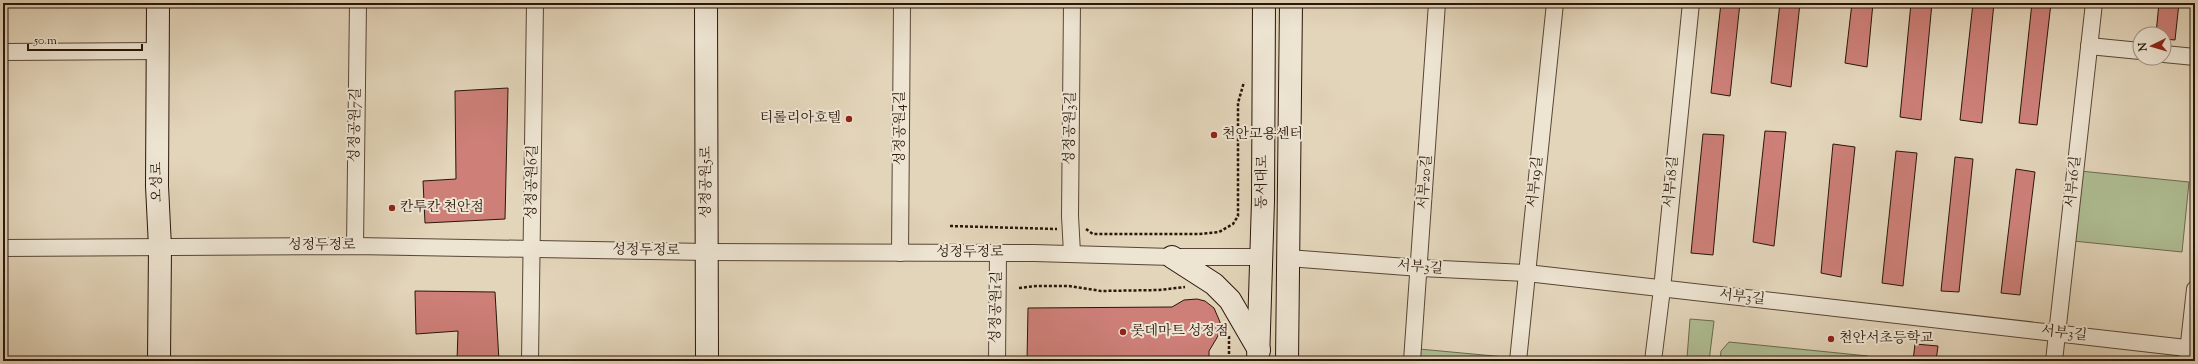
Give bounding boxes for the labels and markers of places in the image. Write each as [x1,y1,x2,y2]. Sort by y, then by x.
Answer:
place label: 티롤리아호텔 [760,109,841,129]
marker: 티롤리아호텔 [844,114,854,124]
place label: 천안고용센터 [1222,125,1303,145]
marker: 천안고용센터 [1209,130,1219,140]
place label: 칸투칸 천안점 [400,198,484,218]
marker: 칸투칸 천안점 [387,203,397,213]
place label: 롯데마트 성정점 [1131,322,1229,342]
marker: 롯데마트 성정점 [1118,327,1128,337]
place label: 천안서초등학교 [1839,329,1934,349]
marker: 천안서초등학교 [1826,334,1836,344]

